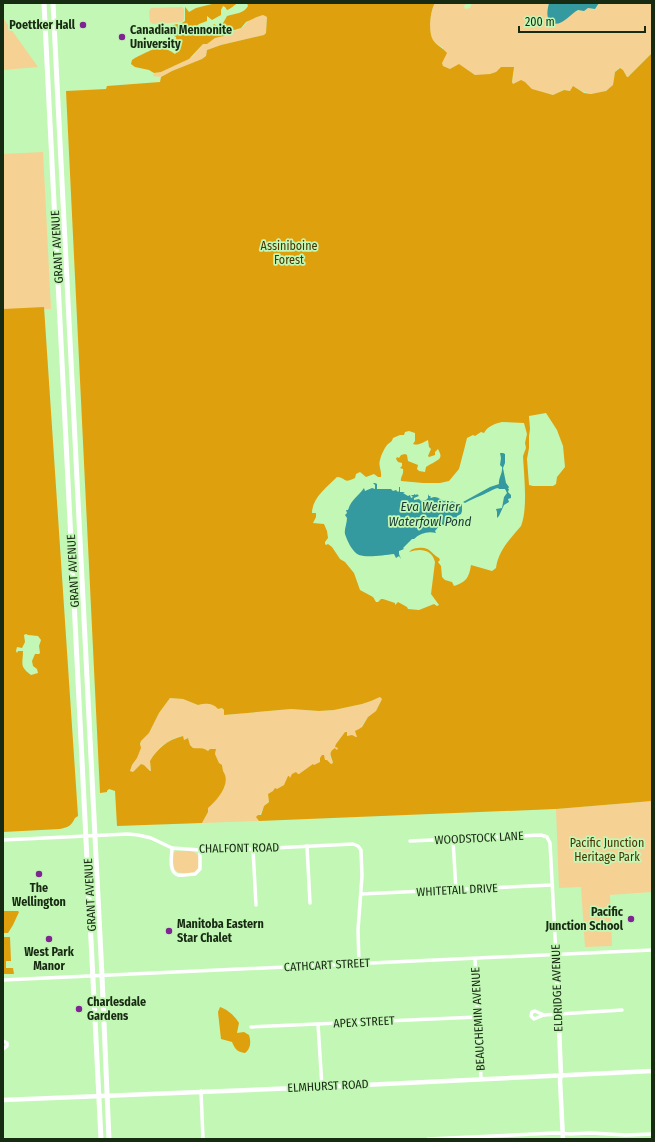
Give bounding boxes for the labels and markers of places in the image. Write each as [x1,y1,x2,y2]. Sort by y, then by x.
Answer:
place label: Poettker Hall [9,18,76,32]
marker: Poettker Hall [78,20,88,30]
place label: Canadian Mennonite University [130,23,232,51]
marker: Canadian Mennonite University [117,32,127,42]
marker: The Wellington [34,869,44,879]
place label: The Wellington [12,881,66,909]
place label: Pacific Junction School [544,905,624,933]
marker: Pacific Junction School [626,914,636,924]
place label: Manitoba Eastern Star Chalet [177,917,264,945]
marker: Manitoba Eastern Star Chalet [164,926,174,936]
marker: West Park Manor [44,934,54,944]
place label: West Park Manor [24,945,75,973]
place label: Charlesdale Gardens [87,995,146,1023]
marker: Charlesdale Gardens [74,1004,84,1014]

